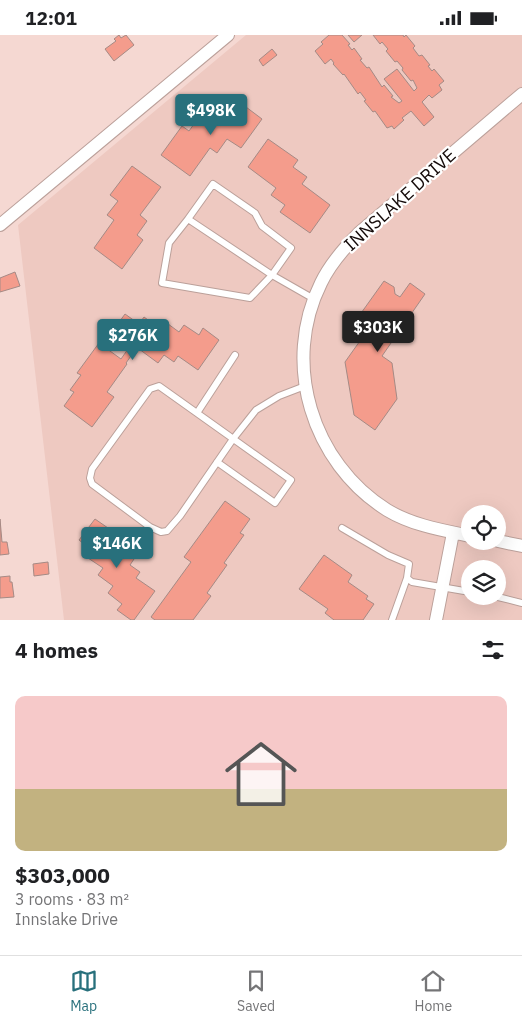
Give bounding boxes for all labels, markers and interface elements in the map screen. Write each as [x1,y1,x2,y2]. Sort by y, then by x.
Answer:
text: 12:01 [25,6,77,30]
pin: $498K [176,93,246,136]
text: $498K [186,100,236,120]
street label: INNSLAKE DRIVE [339,143,460,256]
pin: $303K [343,311,413,353]
text: $303K [353,317,403,337]
pin: $276K [98,319,168,361]
text: $276K [108,325,158,345]
map controls [461,505,506,605]
button: locate [461,505,506,550]
pin: $146K [82,527,152,569]
text: $146K [92,533,142,553]
button: layers [461,560,506,605]
text: 4 homes [15,636,98,664]
icon: filters [479,636,507,664]
icon: home [216,729,306,819]
text: $303,000 [15,861,110,889]
text: 3 rooms · 83 m² [15,889,129,909]
text: Innslake Drive [15,909,118,929]
tab: Map [70,967,98,1015]
tab: Saved [237,967,275,1015]
tab: Home [415,967,452,1015]

